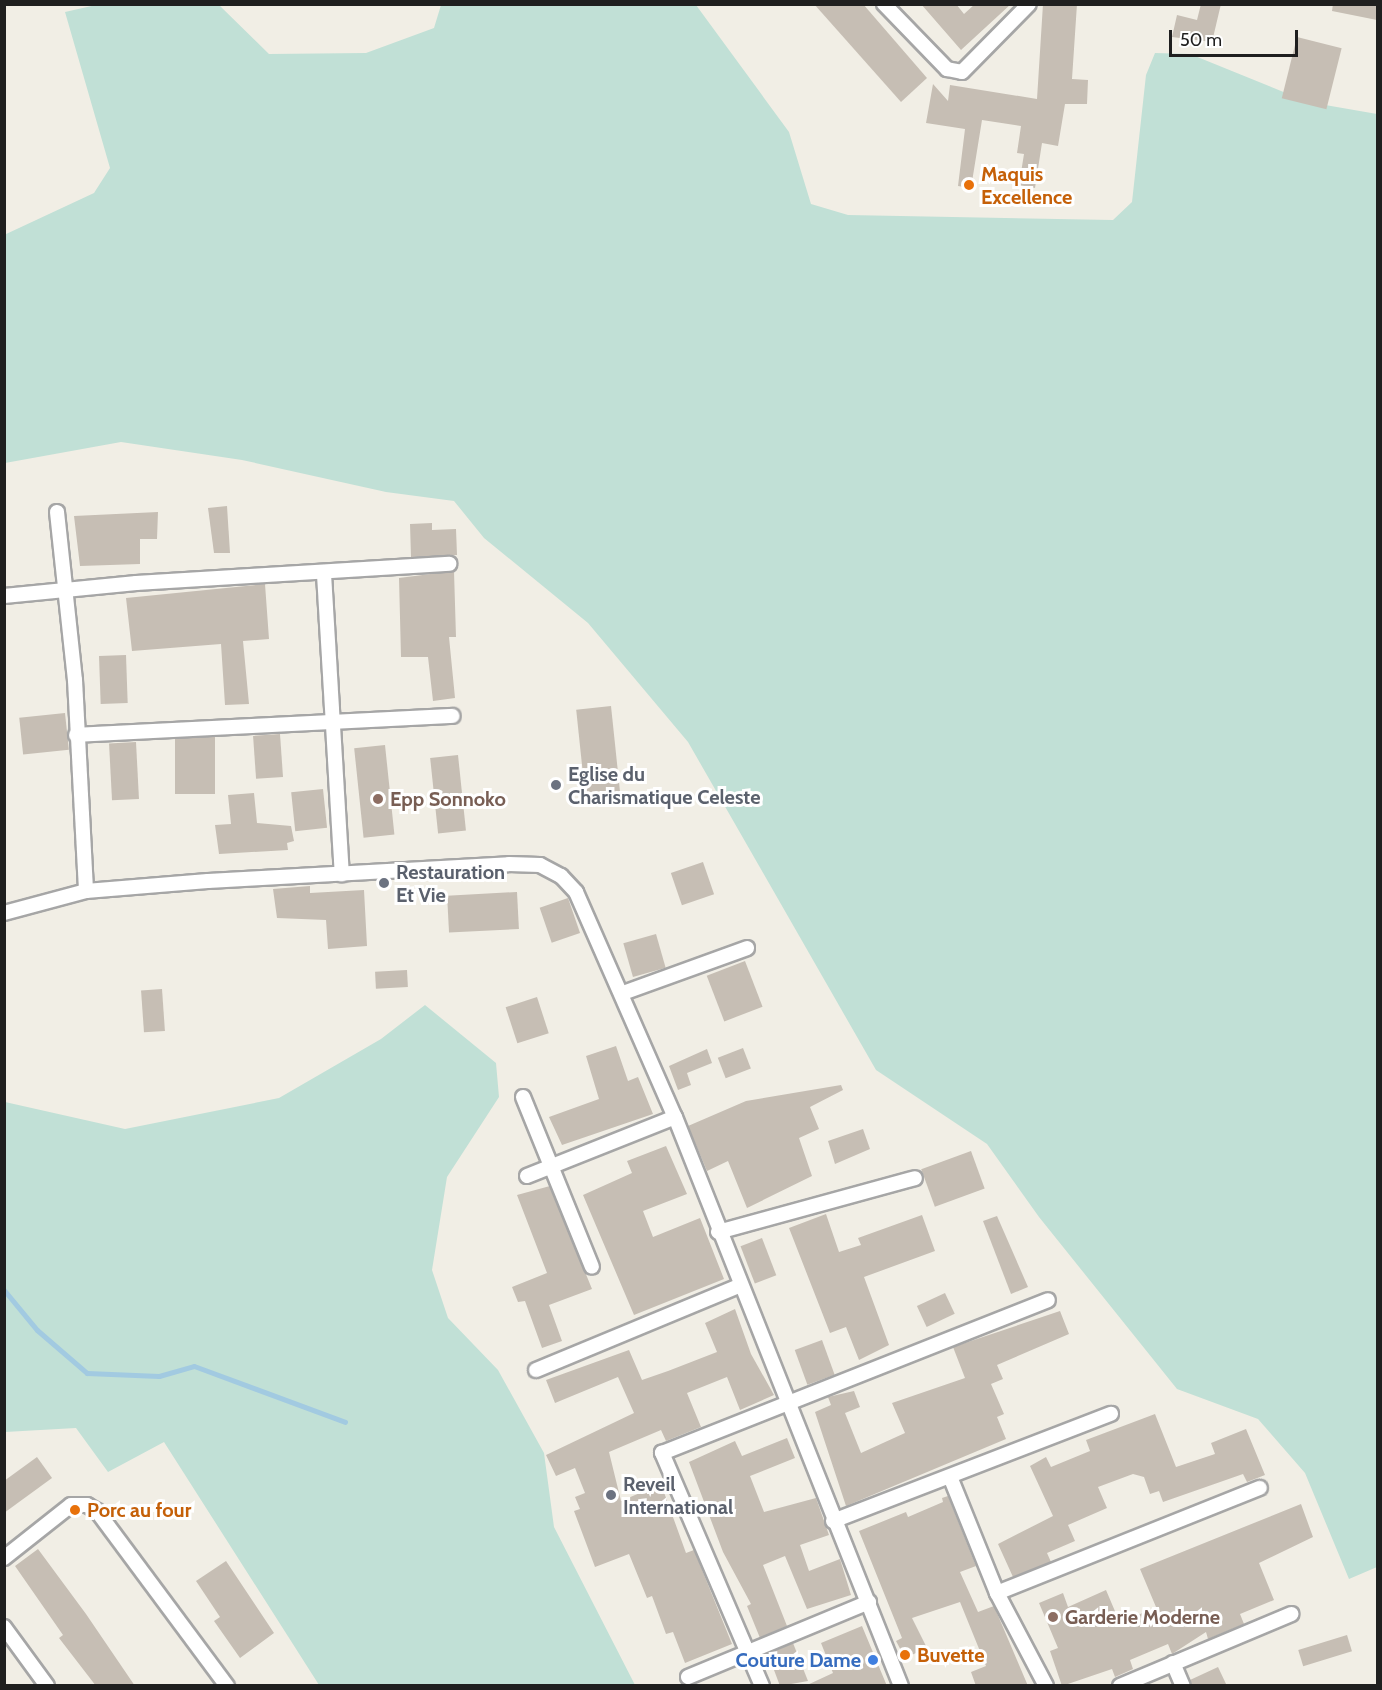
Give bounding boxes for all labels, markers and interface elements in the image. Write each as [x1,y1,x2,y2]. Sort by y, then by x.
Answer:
scale bar [1172,18,1301,56]
text: 50 m [1180,29,1222,51]
place label: Maquis Excellence [981,162,1072,209]
marker: Maquis Excellence [962,178,976,192]
place label: Eglise du Charismatique Celeste [568,762,761,809]
marker: Eglise du Charismatique Celeste [549,778,563,792]
place label: Epp Sonnoko [390,787,506,811]
marker: Epp Sonnoko [371,792,385,806]
place label: Restauration Et Vie [396,860,505,907]
marker: Restauration Et Vie [377,876,391,890]
place label: Reveil International [623,1472,733,1519]
marker: Reveil International [604,1488,618,1502]
place label: Porc au four [87,1498,191,1522]
marker: Porc au four [68,1503,82,1517]
place label: Garderie Moderne [1065,1605,1220,1629]
marker: Garderie Moderne [1046,1610,1060,1624]
place label: Buvette [917,1643,985,1667]
place label: Couture Dame [736,1648,861,1672]
marker: Buvette [898,1648,912,1662]
marker: Couture Dame [866,1653,880,1667]

